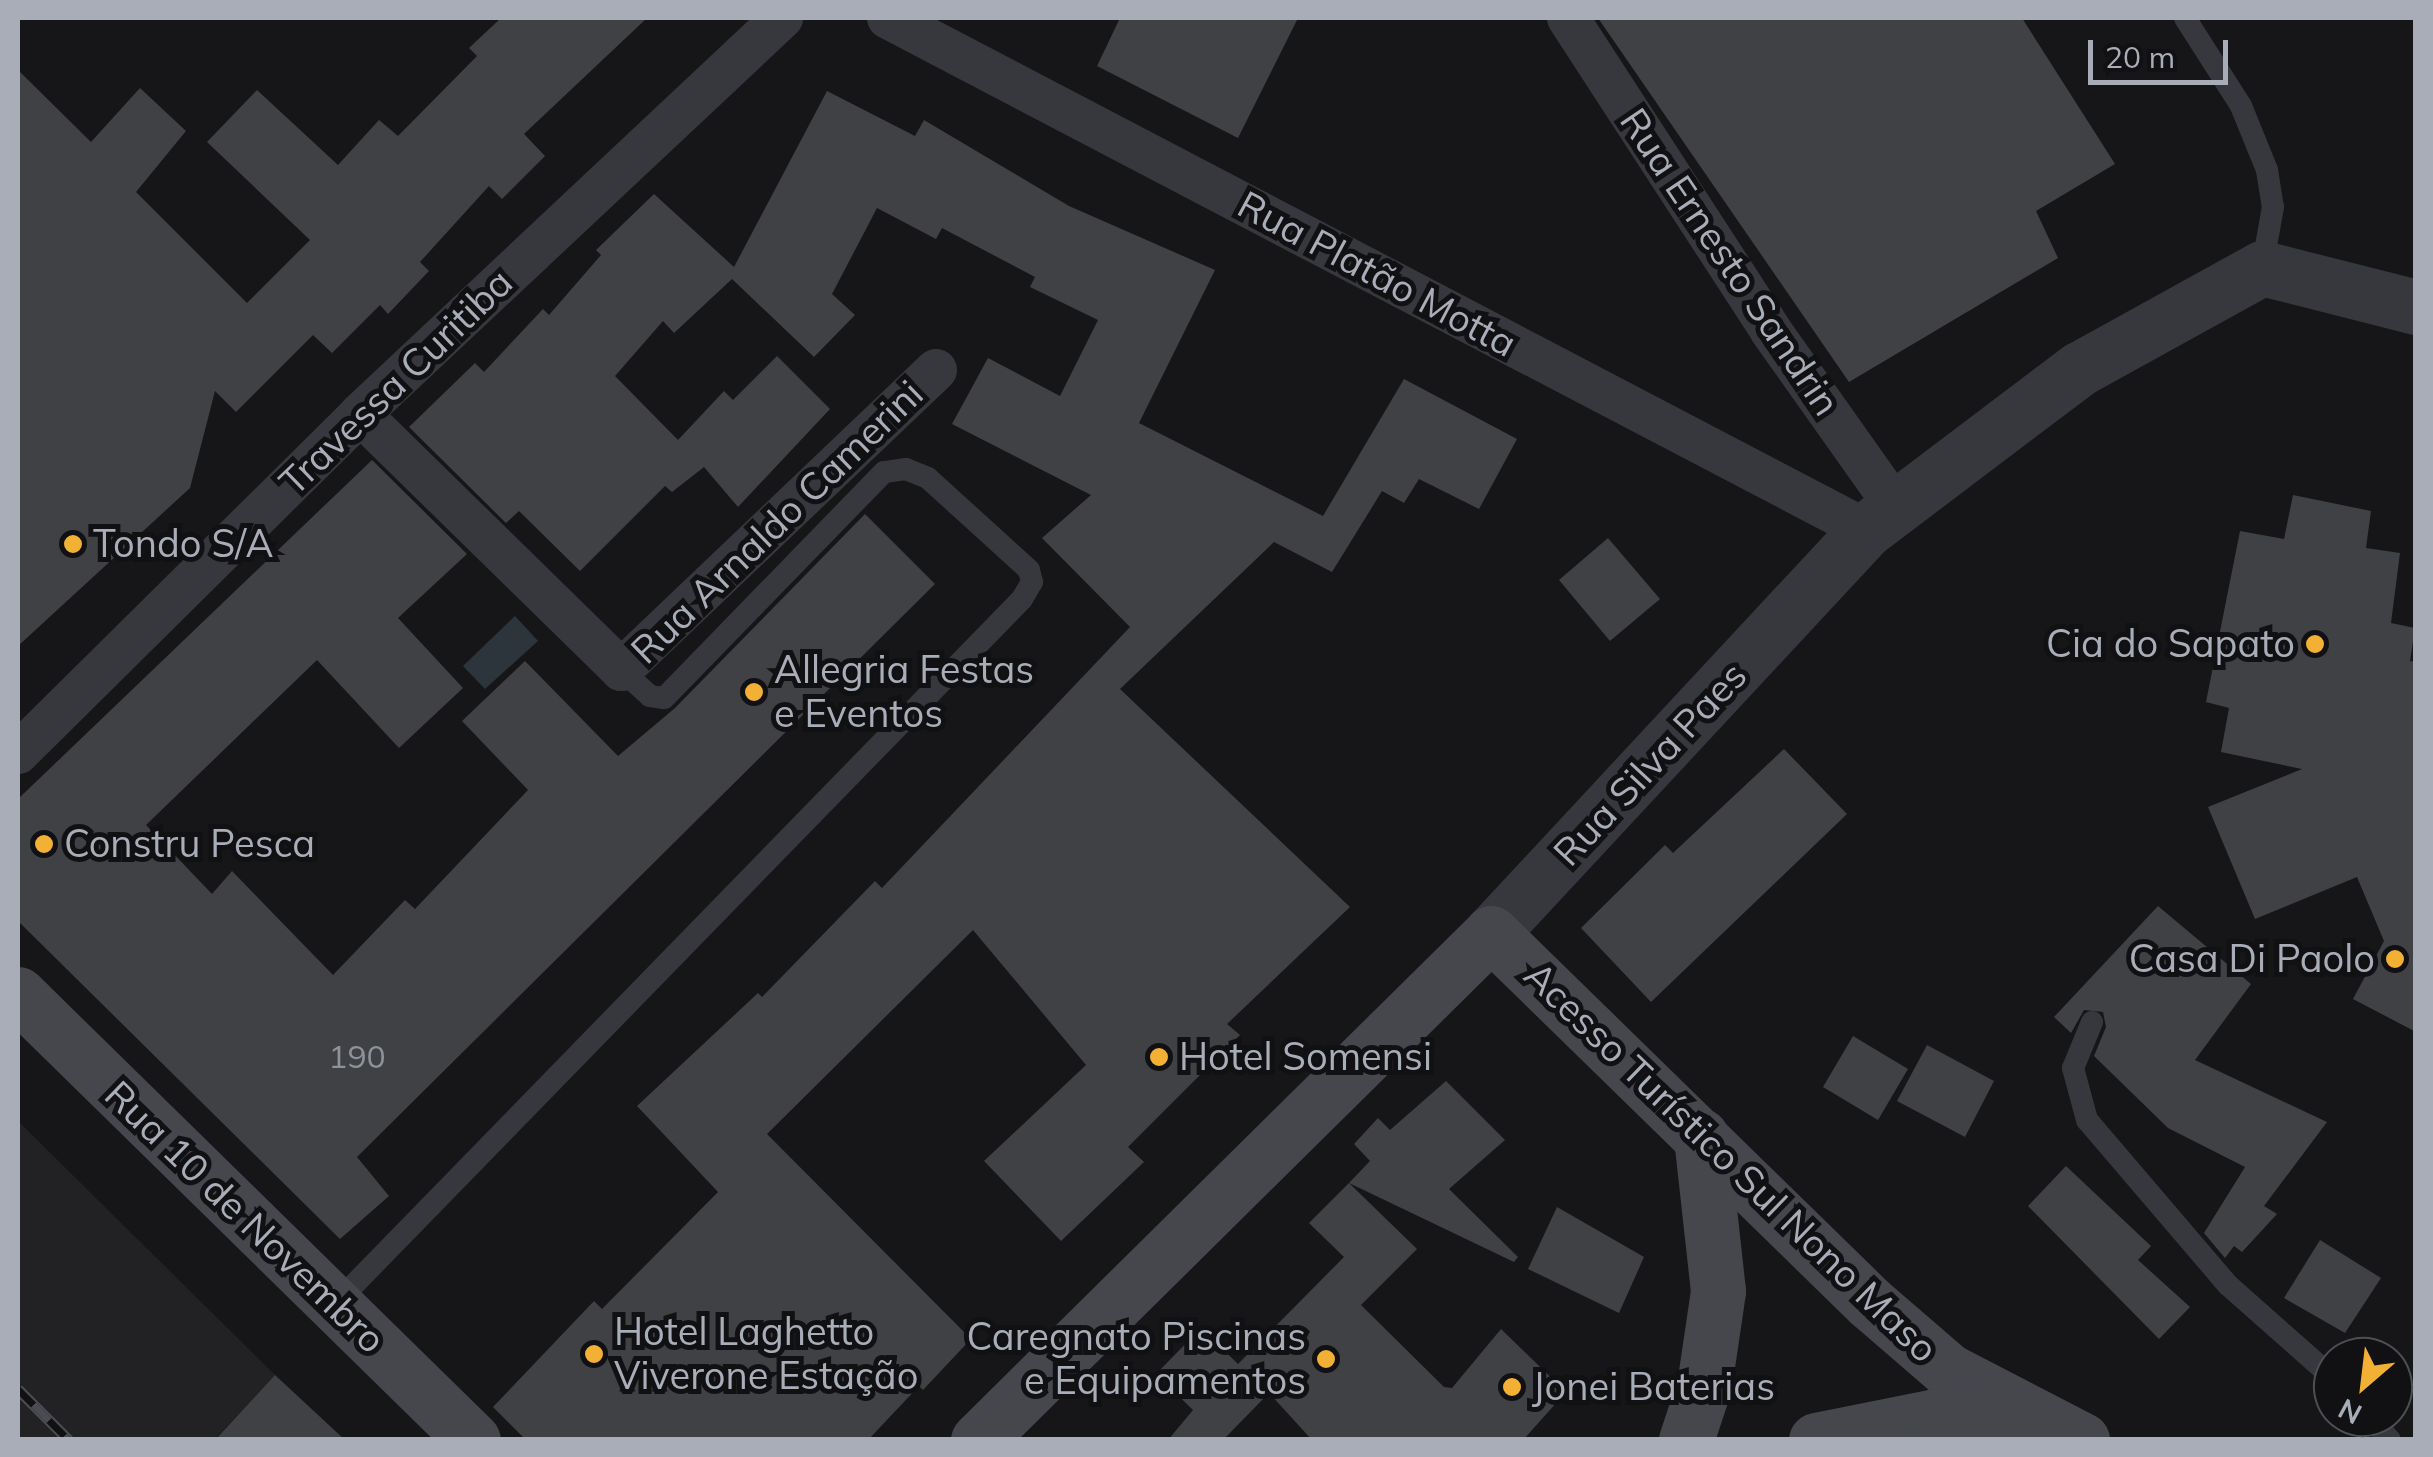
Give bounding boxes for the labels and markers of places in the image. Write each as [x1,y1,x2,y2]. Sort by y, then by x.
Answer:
place label: Tondo S/A [93,521,273,567]
marker: Tondo S/A [62,533,84,555]
place label: Cia do Sapato [2046,621,2295,667]
marker: Cia do Sapato [2304,633,2326,655]
place label: Allegria Festas e Eventos [774,647,1034,736]
marker: Allegria Festas e Eventos [743,681,765,703]
place label: Constru Pesca [64,821,315,867]
marker: Constru Pesca [33,833,55,855]
place label: Casa Di Paolo [2129,936,2375,982]
marker: Casa Di Paolo [2384,948,2406,970]
place label: Hotel Somensi [1179,1034,1432,1080]
marker: Hotel Somensi [1148,1046,1170,1068]
place label: Hotel Laghetto Viverone Estação [614,1309,918,1398]
place label: Caregnato Piscinas e Equipamentos [967,1314,1306,1404]
marker: Hotel Laghetto Viverone Estação [583,1343,605,1365]
marker: Caregnato Piscinas e Equipamentos [1315,1348,1337,1370]
place label: Jonei Baterias [1532,1364,1775,1410]
marker: Jonei Baterias [1501,1376,1523,1398]

